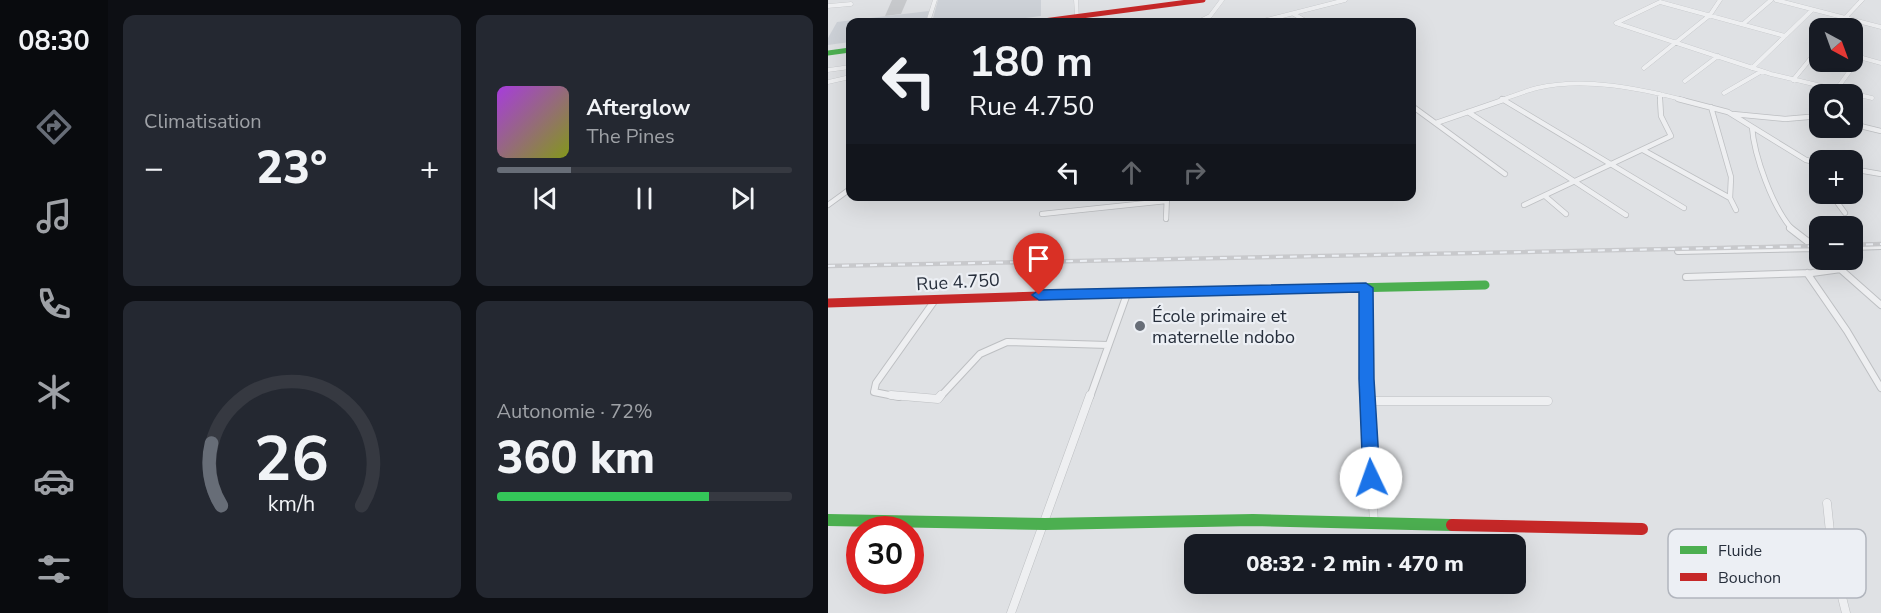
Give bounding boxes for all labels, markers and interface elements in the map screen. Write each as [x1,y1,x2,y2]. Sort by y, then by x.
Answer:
north arrow [1809,18,1863,72]
map controls [1809,18,1863,270]
text: 08:30 [18,23,90,60]
text: 180 m [969,34,1093,91]
icon: left [870,42,948,120]
button: search [1809,84,1863,138]
text: Rue 4.750 [969,88,1094,125]
text: Afterglow [587,93,690,123]
icon: directions [33,106,75,148]
text: Climatisation [144,108,262,135]
text: The Pines [587,123,675,150]
text: 23° [256,138,327,199]
text: − [144,146,164,191]
text: + [420,146,440,191]
button: + [1809,150,1863,204]
icon: left [1052,156,1085,189]
icon: ahead [1115,156,1148,189]
icon: right [1178,156,1211,189]
icon: previous [529,182,562,215]
icon: pause [628,182,661,215]
icon: next [726,182,759,215]
icon: music [33,195,75,237]
button: − [1809,216,1863,270]
pin [1013,233,1064,295]
icon: arrive [1022,242,1055,275]
street label: Rue 4.750 [916,268,1000,296]
icon: phone [33,283,75,325]
place label: École primaire et maternelle ndobo [1152,304,1295,349]
marker: École primaire et maternelle ndobo [1133,319,1147,333]
icon: climate [33,371,75,413]
text: Autonomie · 72% [497,398,653,425]
text: 26 [254,417,329,502]
text: 360 km [497,428,655,489]
position arrow [1339,446,1403,510]
icon: car [33,460,75,502]
text: km/h [268,490,315,520]
speed limit sign: 30 [846,516,924,594]
legend [1668,529,1866,598]
text: Fluide [1718,540,1762,562]
icon: filters [33,548,75,590]
text: 08:32 · 2 min · 470 m [1246,549,1464,579]
text: Bouchon [1718,567,1781,589]

